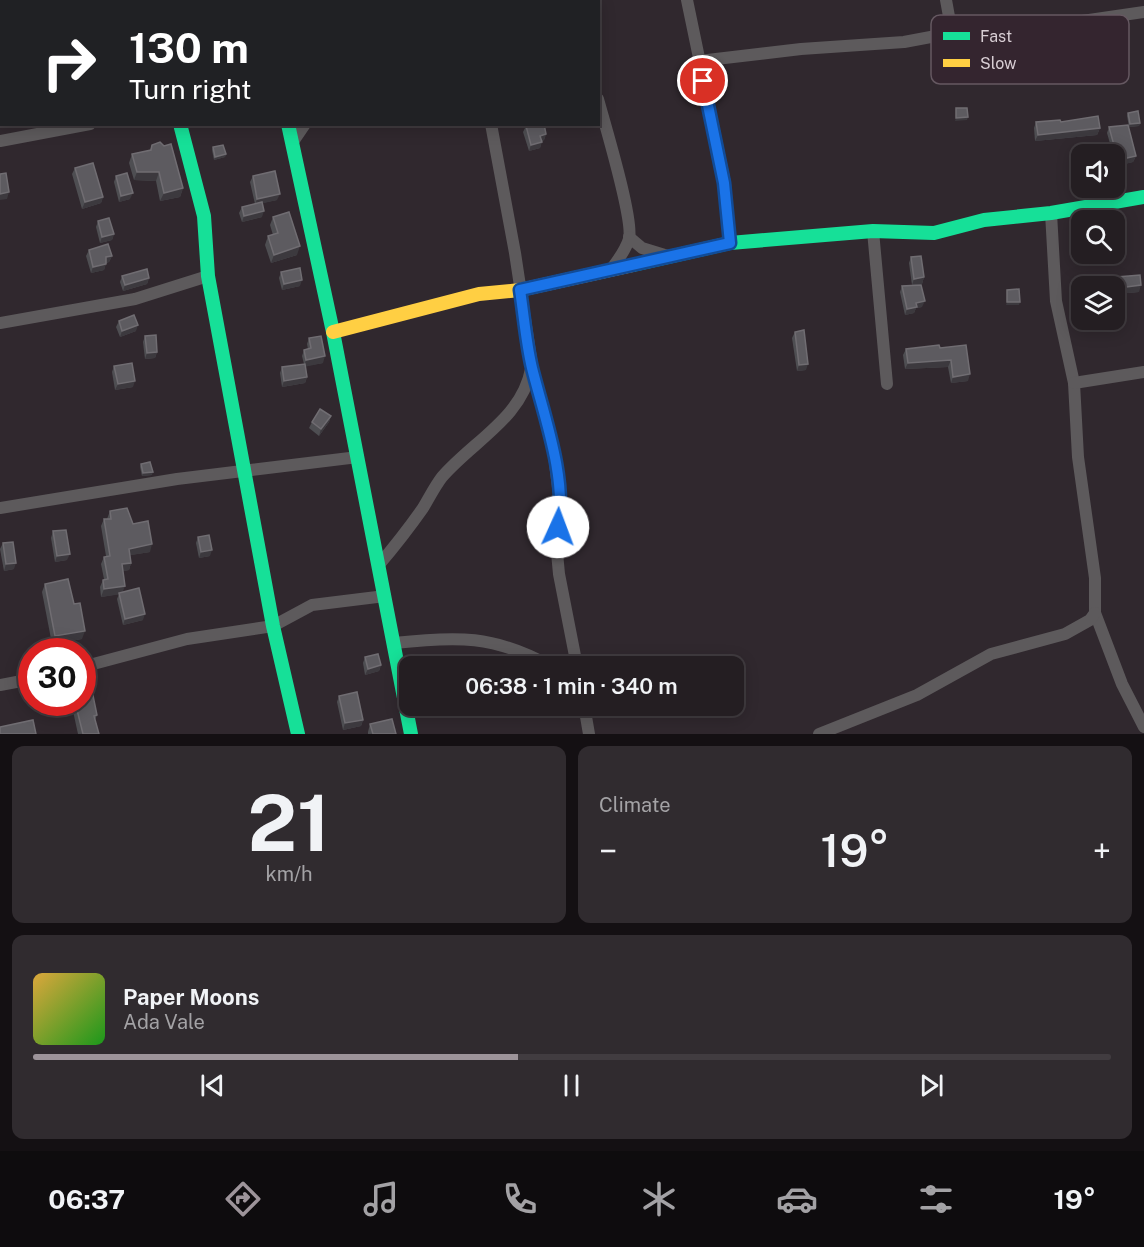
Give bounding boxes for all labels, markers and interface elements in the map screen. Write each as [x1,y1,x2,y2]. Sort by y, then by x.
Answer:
legend [931,15,1129,84]
text: 130 m [129,23,249,72]
icon: right [30,24,108,102]
text: Fast [980,27,1012,46]
text: Slow [980,54,1017,73]
pin [677,55,728,106]
icon: arrive [686,64,719,97]
text: Turn right [129,73,252,105]
map controls [1071,144,1125,330]
button: sound [1071,144,1125,198]
button: search [1071,210,1125,264]
button: layers [1071,276,1125,330]
position arrow [526,495,590,559]
speed limit sign: 30 [18,638,96,716]
text: 06:38 · 1 min · 340 m [465,673,678,699]
text: 21 [248,777,330,869]
text: Climate [599,793,671,817]
text: 19° [821,824,889,877]
text: − [599,832,617,870]
text: + [1093,832,1111,870]
text: km/h [265,862,313,886]
text: Paper Moons [123,984,259,1010]
text: Ada Vale [123,1010,205,1034]
icon: previous [196,1069,229,1102]
icon: pause [555,1069,588,1102]
icon: next [915,1069,948,1102]
icon: directions [222,1178,264,1220]
icon: music [360,1178,402,1220]
icon: phone [499,1178,541,1220]
icon: climate [638,1178,680,1220]
icon: car [776,1178,818,1220]
icon: filters [915,1178,957,1220]
text: 06:37 [48,1183,125,1215]
text: 19° [1054,1183,1096,1215]

